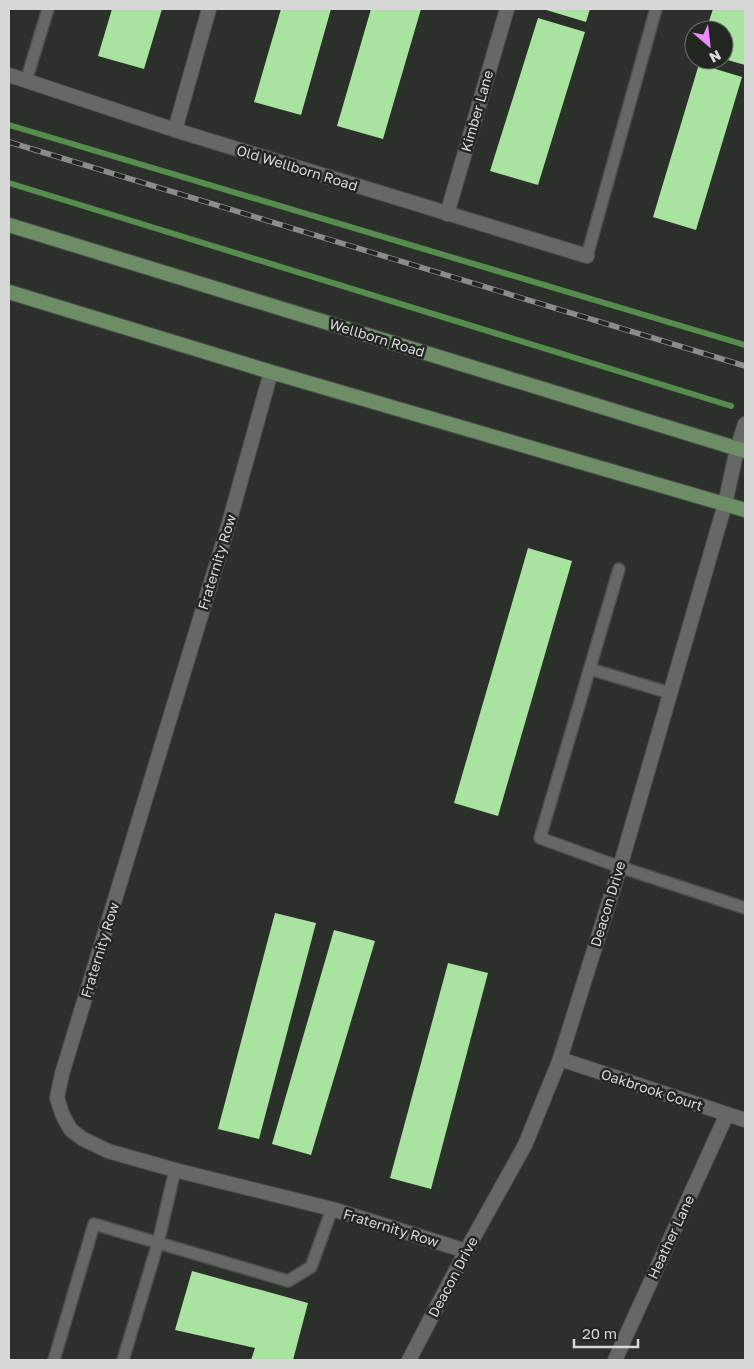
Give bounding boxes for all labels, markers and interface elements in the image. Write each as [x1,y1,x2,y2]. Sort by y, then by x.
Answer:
north arrow [684,20,734,70]
text: N [707,47,724,67]
street label: Kimber Lane [457,68,496,154]
street label: Old Wellborn Road [235,141,360,194]
street label: Wellborn Road [327,315,427,360]
street label: Fraternity Row [194,512,239,612]
street label: Deacon Drive [586,859,629,949]
street label: Fraternity Row [77,900,122,1000]
street label: Oakbrook Court [599,1065,705,1114]
street label: Heather Lane [644,1192,697,1281]
street label: Fraternity Row [341,1205,441,1250]
street label: Deacon Drive [424,1234,481,1320]
scale bar [574,1316,638,1348]
text: 20 m [582,1324,617,1342]

